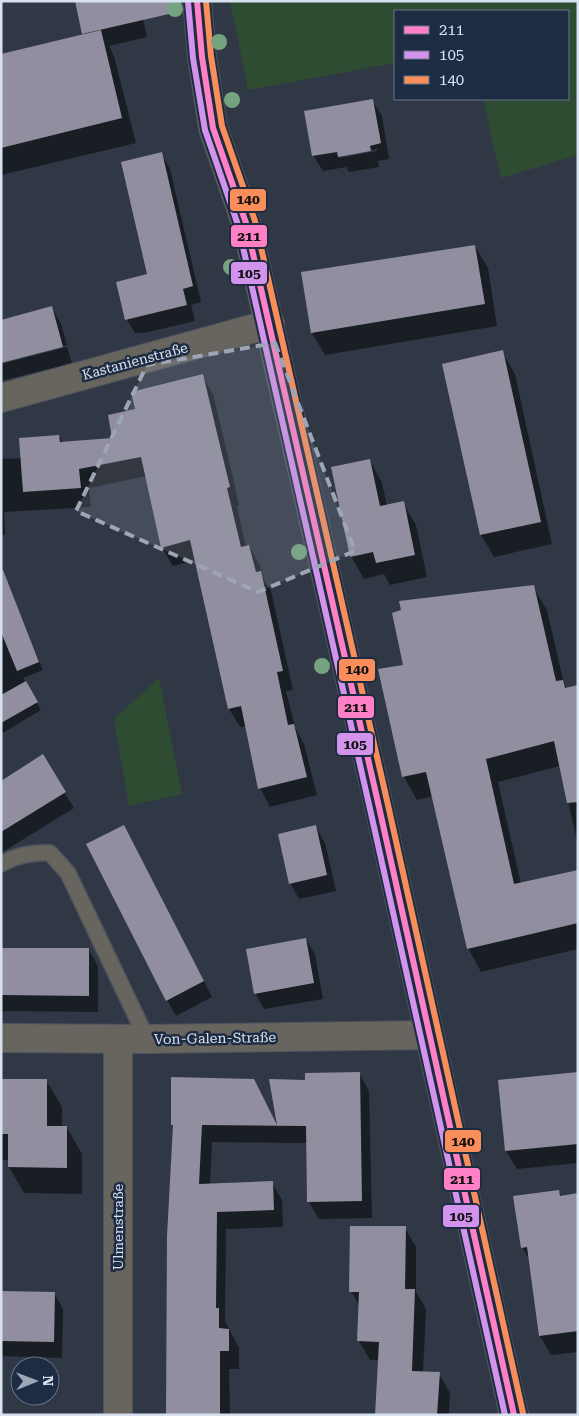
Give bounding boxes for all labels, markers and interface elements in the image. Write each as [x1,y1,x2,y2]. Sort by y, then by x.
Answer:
legend [394,10,569,100]
text: 211 [439,21,464,39]
text: 105 [439,46,464,64]
text: 140 [439,71,464,89]
line badge: 140 [229,188,267,212]
text: 140 [236,191,260,207]
line badge: 211 [230,224,268,248]
text: 211 [237,228,261,244]
line badge: 105 [230,261,268,285]
text: 105 [237,265,261,281]
street label: Kastanienstraße [80,339,190,383]
line badge: 140 [338,658,376,682]
text: 140 [345,661,369,677]
line badge: 211 [337,695,375,719]
text: 211 [344,699,368,715]
line badge: 105 [336,732,374,756]
text: 105 [343,736,367,752]
street label: Von-Galen-Straße [154,1029,277,1047]
line badge: 140 [444,1129,482,1153]
text: 140 [451,1133,475,1149]
line badge: 211 [443,1167,481,1191]
text: 211 [450,1171,474,1187]
street label: Ulmenstraße [110,1183,126,1270]
line badge: 105 [442,1204,480,1228]
text: 105 [449,1208,473,1224]
north arrow [10,1356,60,1406]
text: N [40,1375,56,1387]

